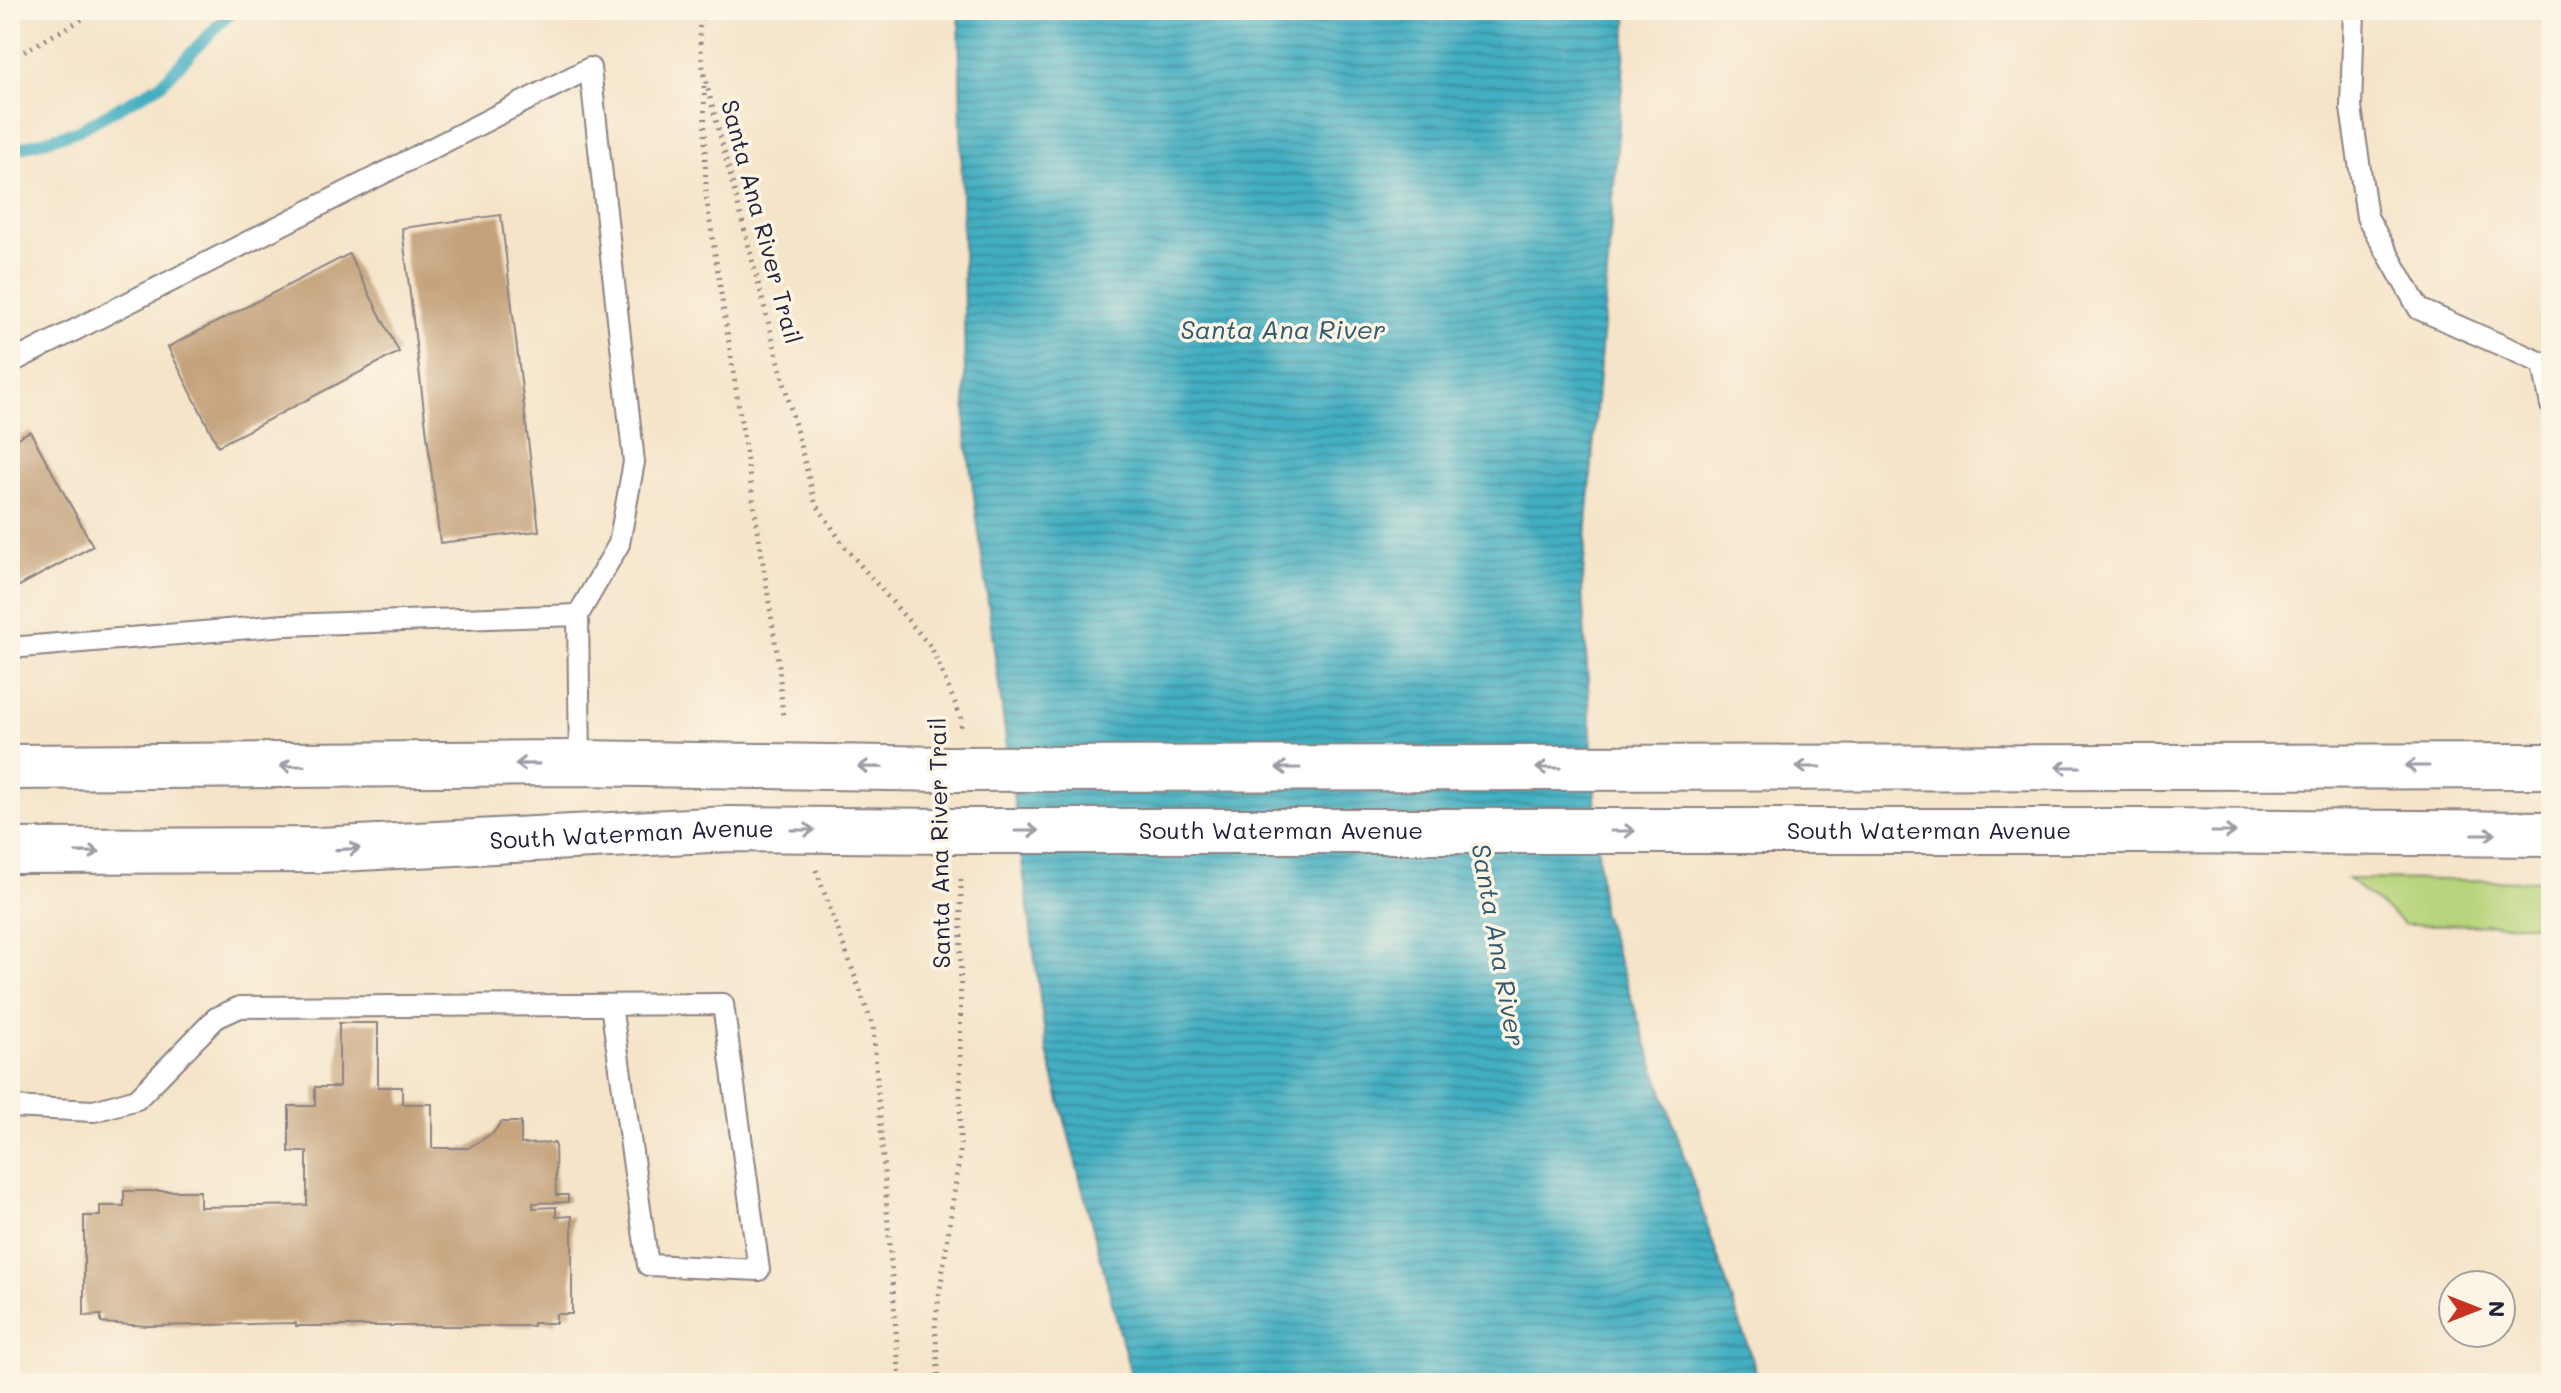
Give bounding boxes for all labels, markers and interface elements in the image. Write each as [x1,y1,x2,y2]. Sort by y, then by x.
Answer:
street label: Santa Ana River Trail [715,96,810,347]
water label: Santa Ana River [1180,312,1386,346]
street label: Santa Ana River Trail [921,717,956,969]
one-way arrow [514,756,541,772]
one-way arrow [279,758,306,774]
one-way arrow [2404,758,2431,774]
one-way arrow [2055,759,2082,775]
one-way arrow [858,760,884,775]
one-way arrow [1275,760,1302,776]
one-way arrow [1535,760,1562,776]
one-way arrow [1795,760,1822,775]
street label: South Waterman Avenue [489,812,774,855]
street label: South Waterman Avenue [1139,814,1423,845]
street label: South Waterman Avenue [1787,814,2071,845]
one-way arrow [789,822,816,838]
one-way arrow [1013,823,1040,839]
one-way arrow [1609,823,1636,839]
one-way arrow [2210,824,2237,840]
one-way arrow [2470,826,2497,842]
one-way arrow [334,841,361,856]
water label: Santa Ana River [1464,841,1534,1049]
one-way arrow [74,845,101,860]
north arrow [2437,1269,2517,1349]
text: N [2483,1301,2512,1317]

